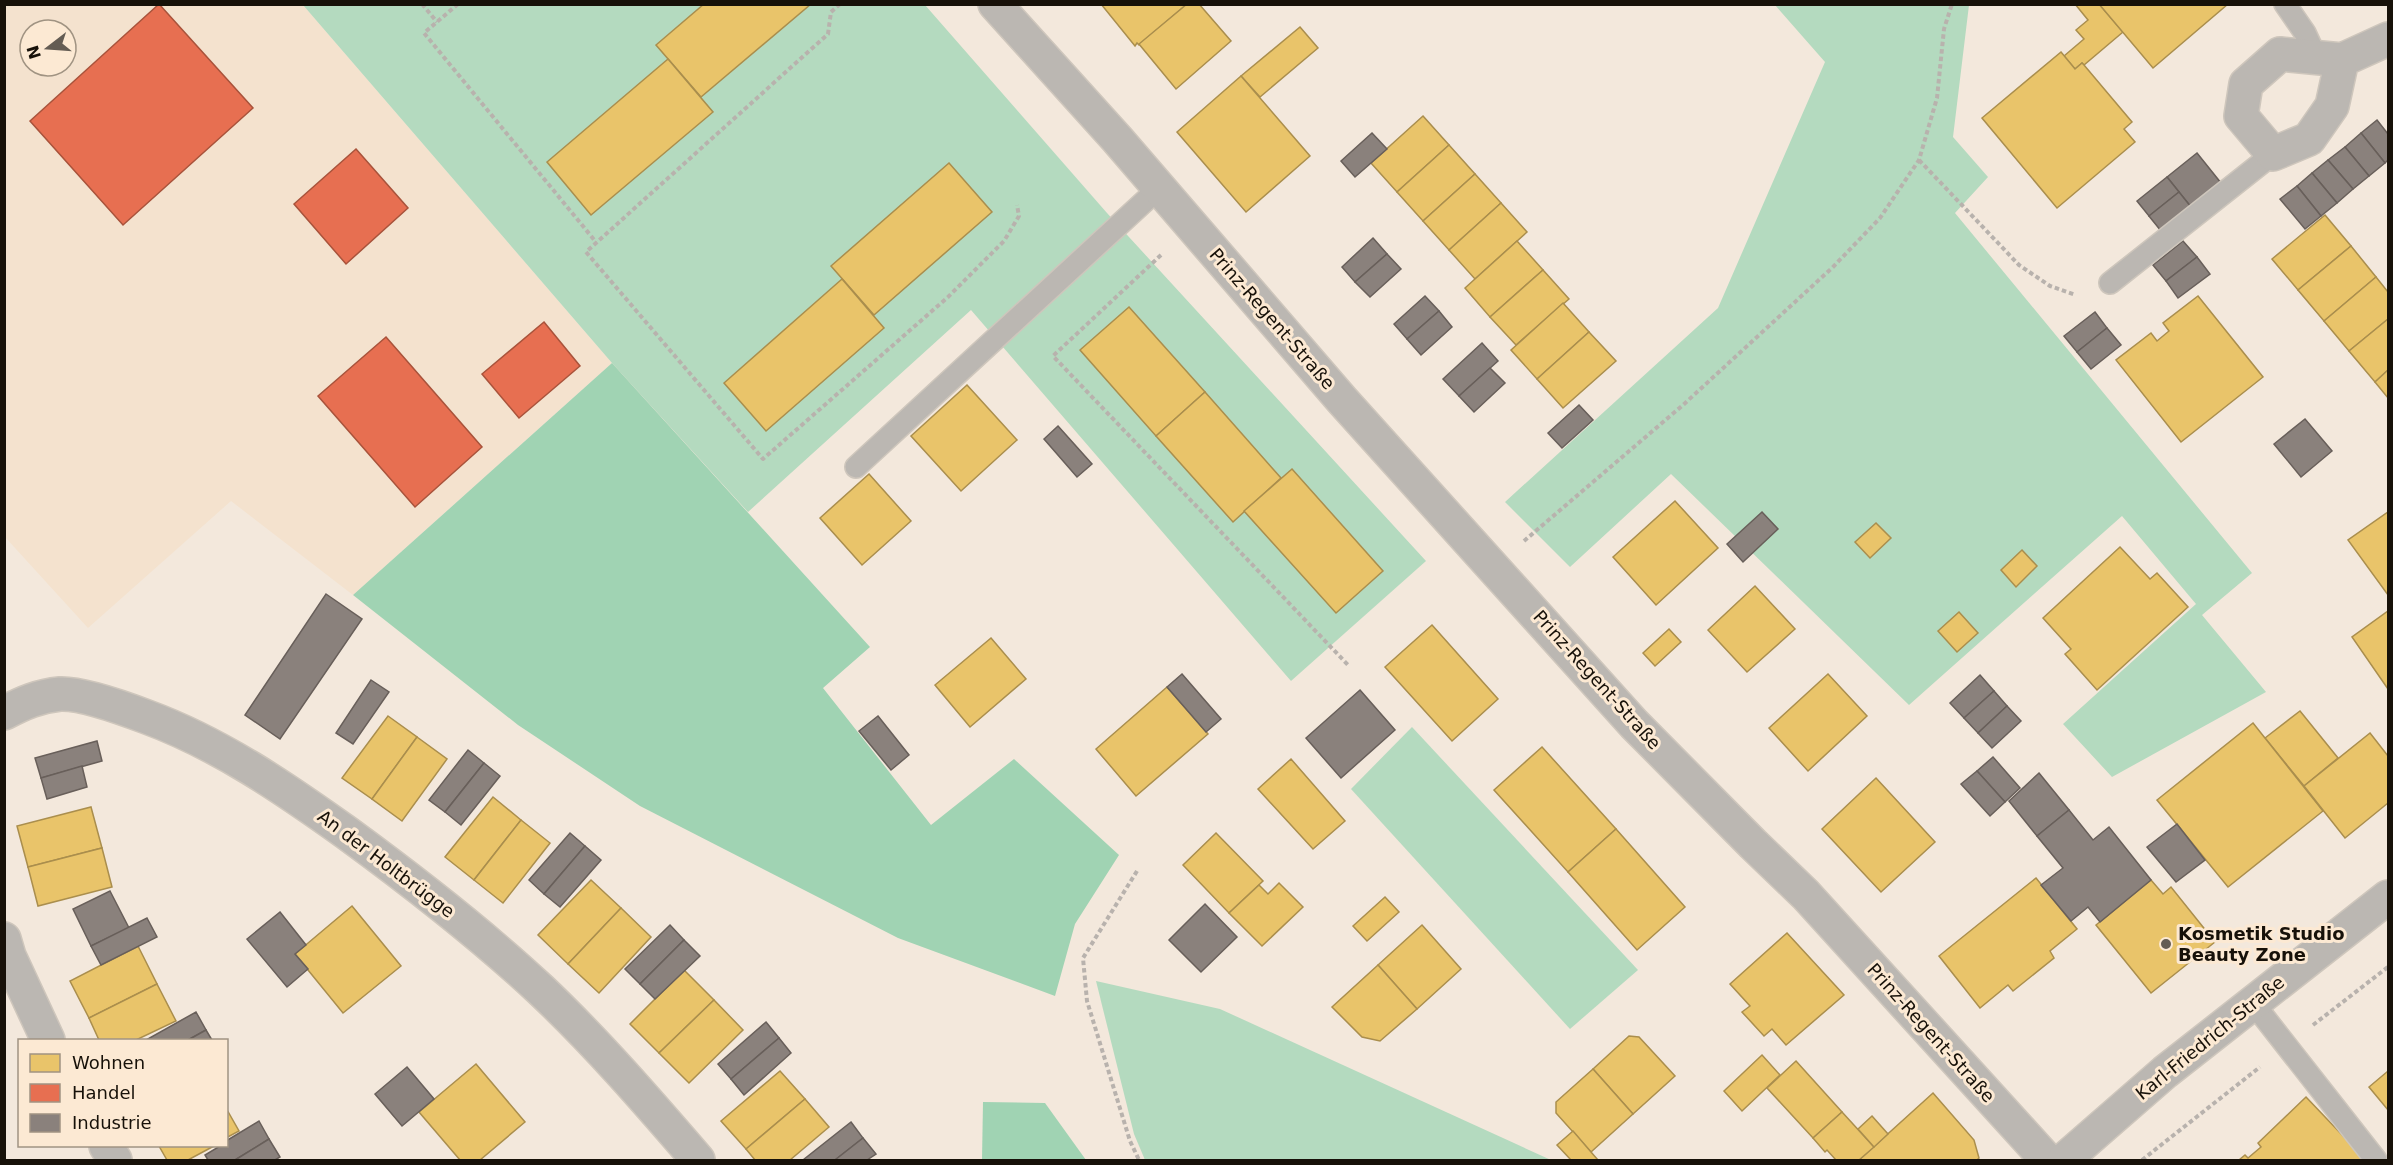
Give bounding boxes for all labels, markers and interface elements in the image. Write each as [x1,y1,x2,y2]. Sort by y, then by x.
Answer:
north arrow [18,18,78,78]
text: N [23,43,45,61]
street label: Prinz-Regent-Straße [1205,244,1339,393]
street label: Prinz-Regent-Straße [1529,606,1665,754]
street label: An der Holtbrügge [314,805,459,922]
place label: Kosmetik Studio Beauty Zone [2178,923,2345,965]
marker: Kosmetik Studio Beauty Zone [2159,937,2173,951]
street label: Prinz-Regent-Straße [1863,959,1999,1107]
street label: Karl-Friedrich-Straße [2131,971,2288,1104]
legend [18,1039,228,1147]
text: Wohnen [72,1052,145,1073]
text: Handel [72,1082,135,1103]
text: Industrie [72,1112,151,1133]

